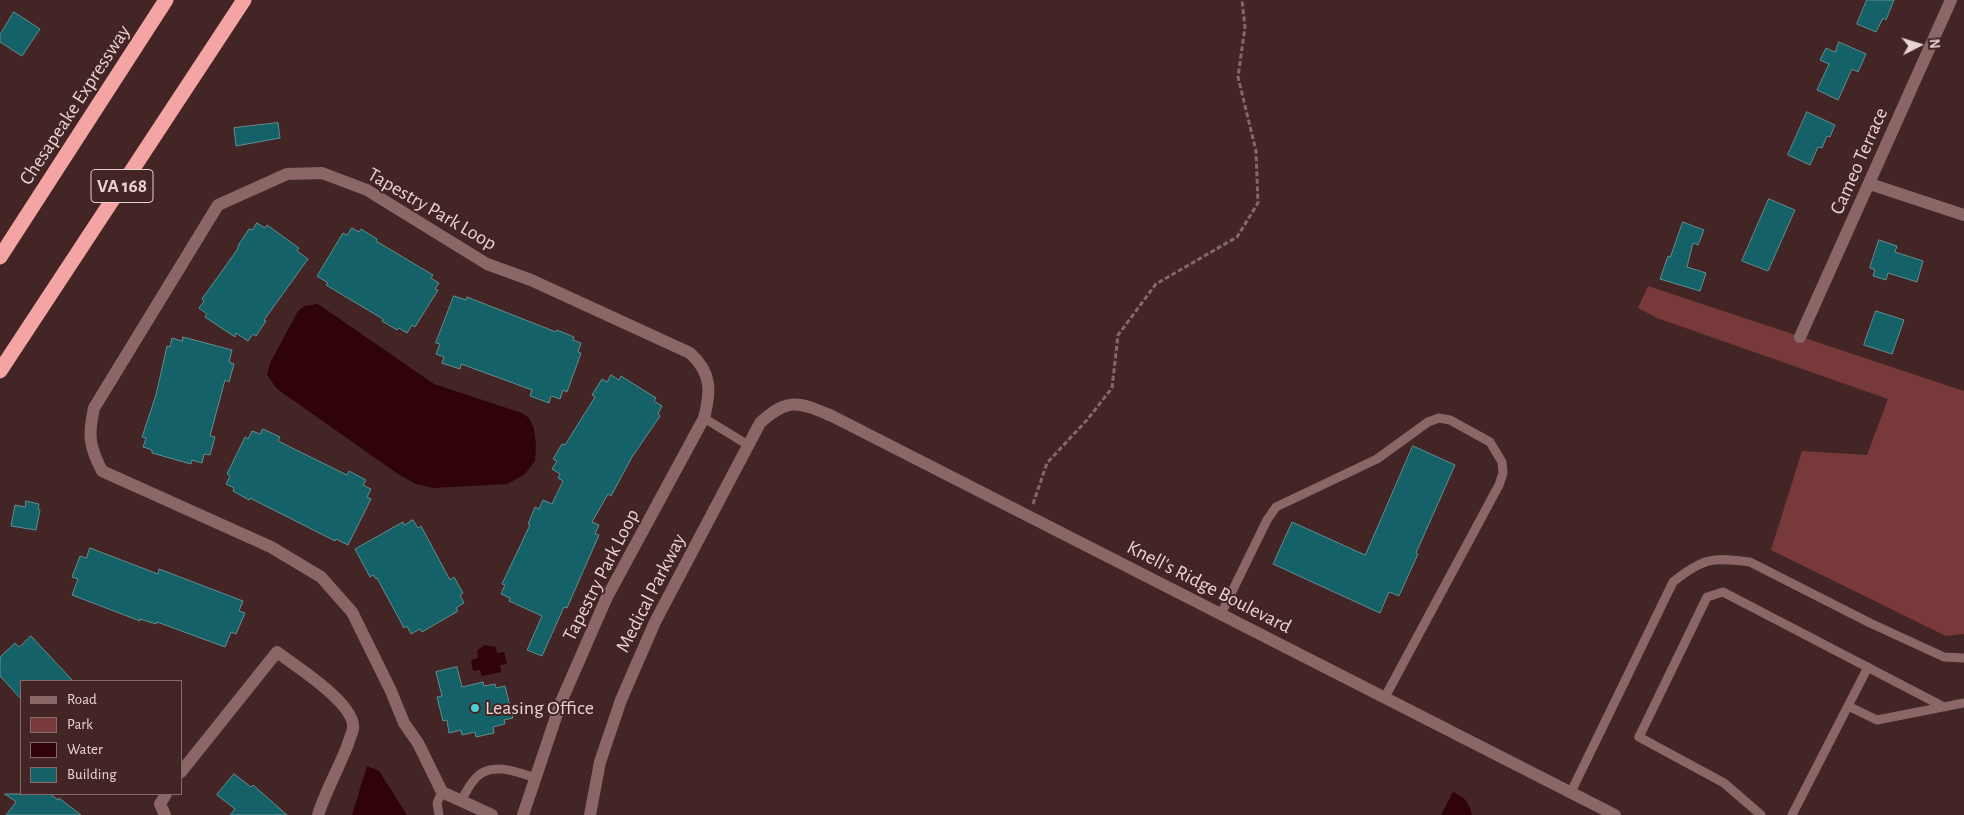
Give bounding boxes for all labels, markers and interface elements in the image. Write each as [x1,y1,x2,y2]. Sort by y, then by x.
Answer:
street label: Chesapeake Expressway [14,20,136,190]
north arrow [1894,20,1944,70]
text: N [1927,38,1941,49]
street label: Cameo Terrace [1825,104,1893,218]
street label: Tapestry Park Loop [363,162,501,256]
road number: VA 168 [91,170,153,202]
street label: Tapestry Park Loop [557,505,645,645]
street label: Medical Parkway [611,530,691,656]
street label: Knell's Ridge Boulevard [1123,535,1295,639]
legend [20,680,182,795]
text: Road [67,692,97,707]
place label: Leasing Office [485,696,594,720]
marker: Leasing Office [469,702,481,714]
text: Park [67,717,93,732]
text: Water [67,742,103,757]
text: Building [67,767,117,782]

